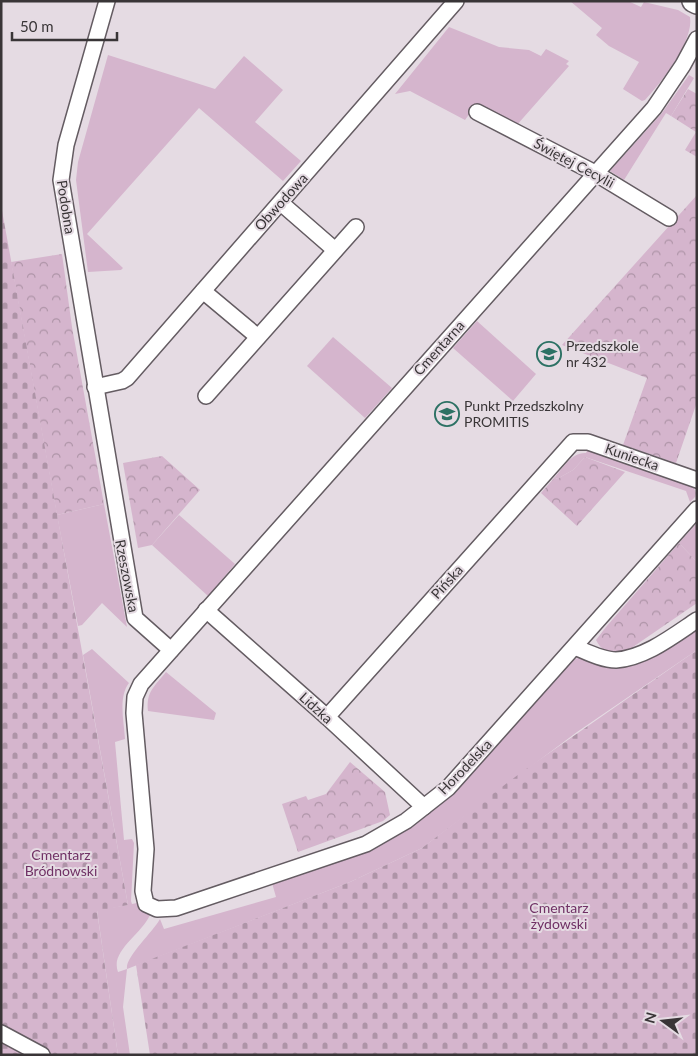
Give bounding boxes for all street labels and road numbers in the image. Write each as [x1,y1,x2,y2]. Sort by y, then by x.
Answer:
street label: Świętej Cecylii [531,134,617,191]
street label: Obwodowa [250,169,311,234]
street label: Podobna [54,179,79,235]
street label: Cmentarna [410,317,468,379]
street label: Kuniecka [603,439,661,474]
street label: Rzeszowska [112,538,143,614]
street label: Pińska [427,561,466,602]
street label: Lidzka [296,688,336,727]
street label: Horodelska [434,736,495,798]

